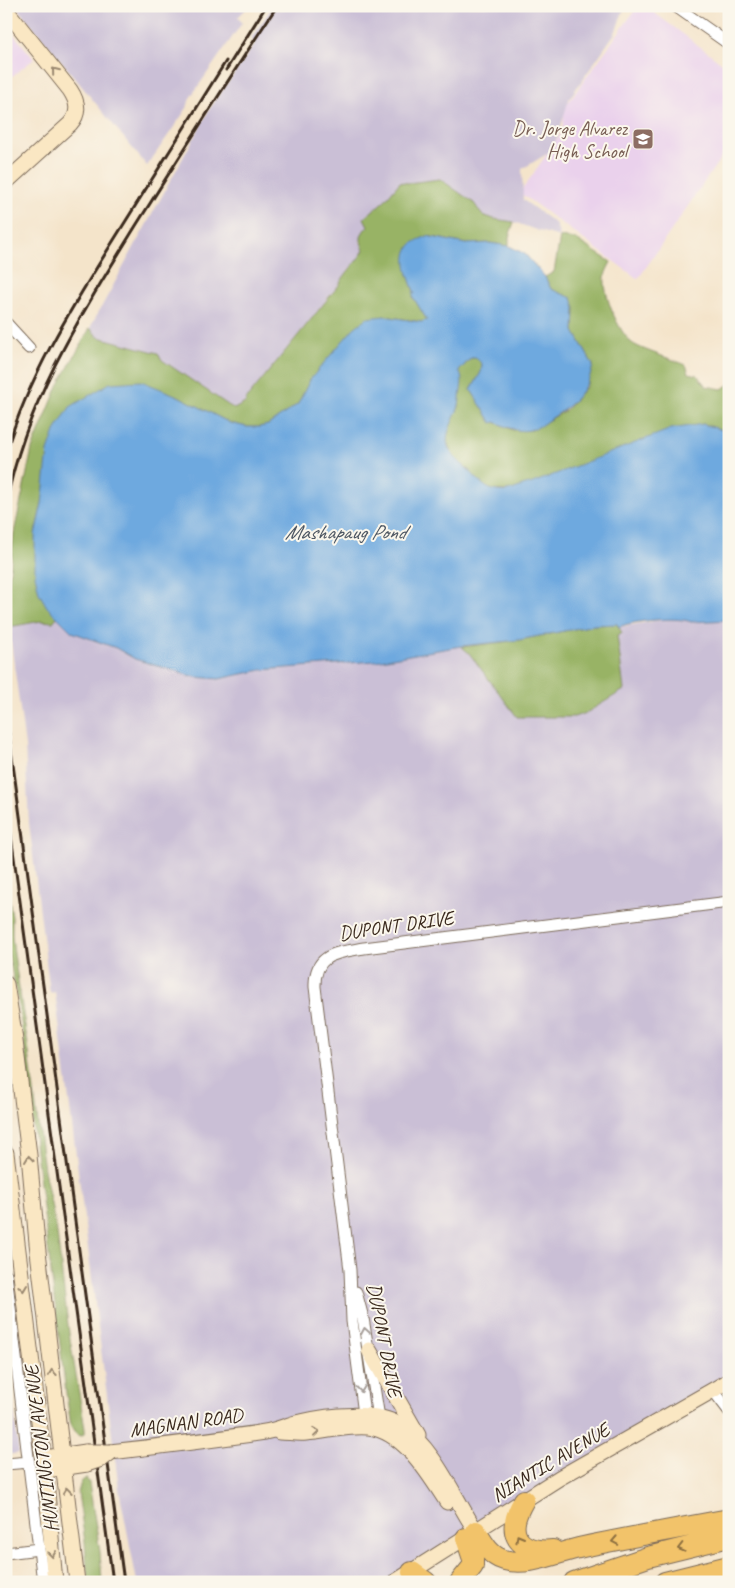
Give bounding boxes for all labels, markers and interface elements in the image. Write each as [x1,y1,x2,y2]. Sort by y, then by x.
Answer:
one-way arrow [53,68,61,77]
place label: Dr. Jorge Alvarez High School [512,116,631,164]
school or university icon: Dr. Jorge Alvarez High School [631,127,655,151]
water label: Mashapaug Pond [285,519,412,545]
street label: DUPONT DRIVE [337,905,457,946]
one-way arrow [24,1155,35,1163]
street label: DUPONT DRIVE [361,1281,408,1401]
one-way arrow [17,1284,27,1292]
one-way arrow [360,1326,371,1335]
street label: HUNTINGTON AVENUE [19,1362,64,1534]
one-way arrow [47,1369,58,1377]
one-way arrow [355,1385,366,1393]
street label: MAGNAN ROAD [128,1402,246,1443]
street label: NIANTIC AVENUE [487,1416,616,1508]
one-way arrow [312,1427,320,1438]
one-way arrow [62,1486,73,1494]
one-way arrow [516,1534,526,1543]
one-way arrow [611,1535,619,1546]
one-way arrow [678,1543,686,1553]
one-way arrow [46,1550,57,1558]

